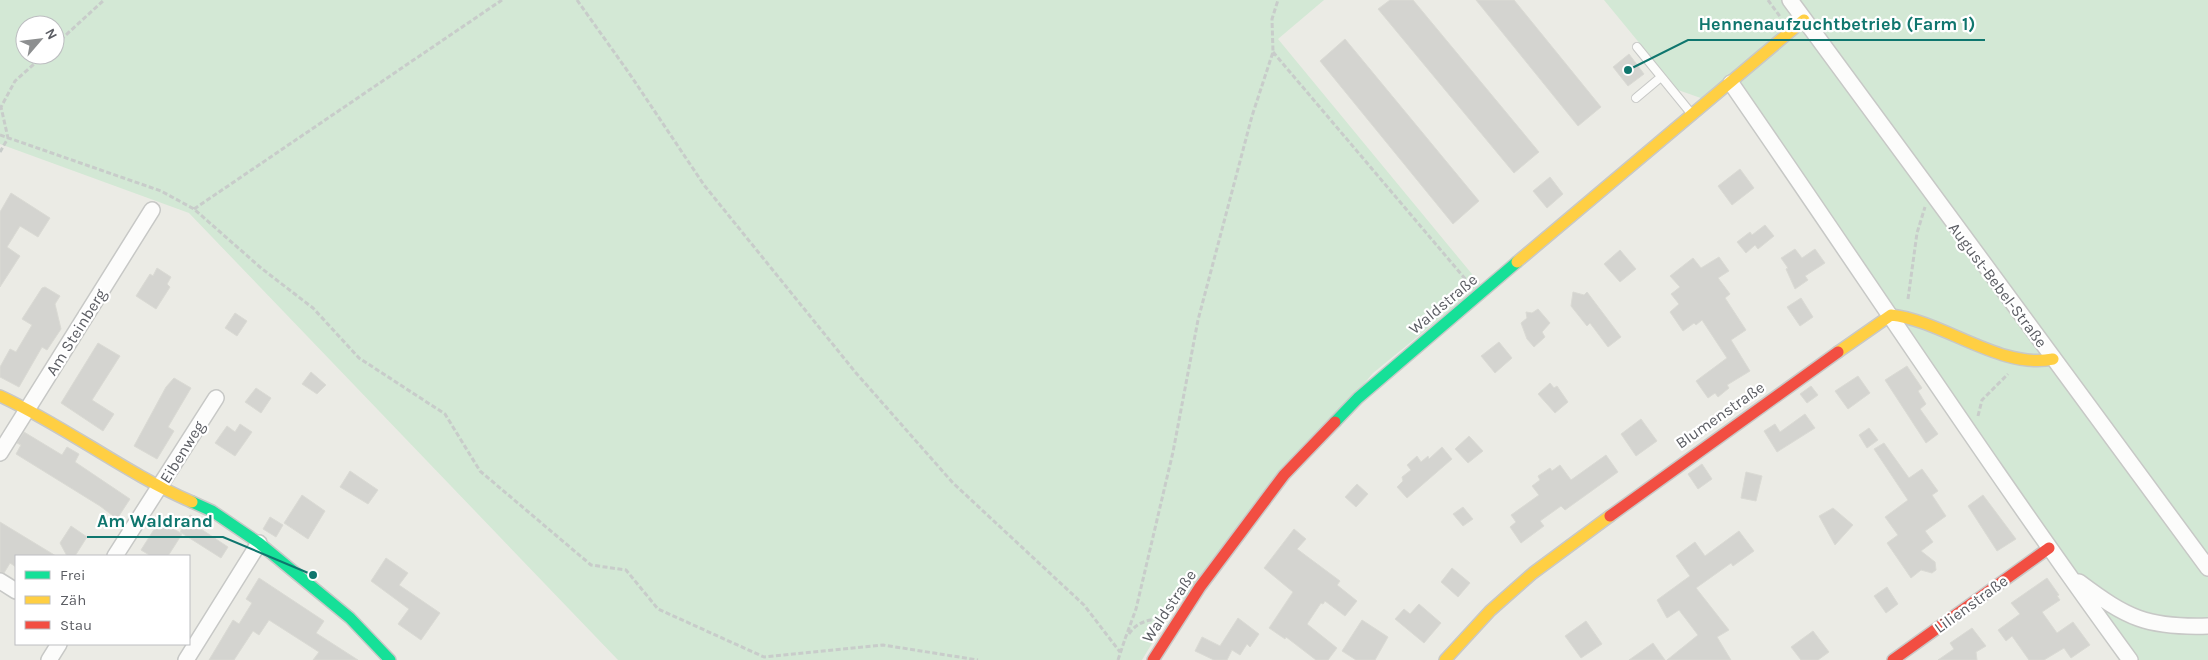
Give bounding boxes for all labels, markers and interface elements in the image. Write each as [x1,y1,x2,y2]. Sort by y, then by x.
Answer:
callout: Hennenaufzuchtbetrieb (Farm 1) [1688,7,1985,40]
text: Hennenaufzuchtbetrieb (Farm 1) [1698,13,1976,35]
north arrow [15,15,65,65]
text: N [41,26,61,43]
street label: August-Bebel-Straße [1945,219,2051,351]
street label: Waldstraße [1405,270,1481,338]
street label: Am Steinberg [42,285,110,379]
street label: Blumenstraße [1672,377,1768,453]
street label: Eibenweg [155,417,209,487]
callout: Am Waldrand [87,504,223,537]
text: Am Waldrand [97,510,213,532]
legend [15,555,190,645]
text: Frei [60,566,85,584]
street label: Waldstraße [1138,566,1200,646]
street label: Lilienstraße [1930,571,2012,637]
text: Zäh [60,591,86,609]
text: Stau [60,616,92,634]

